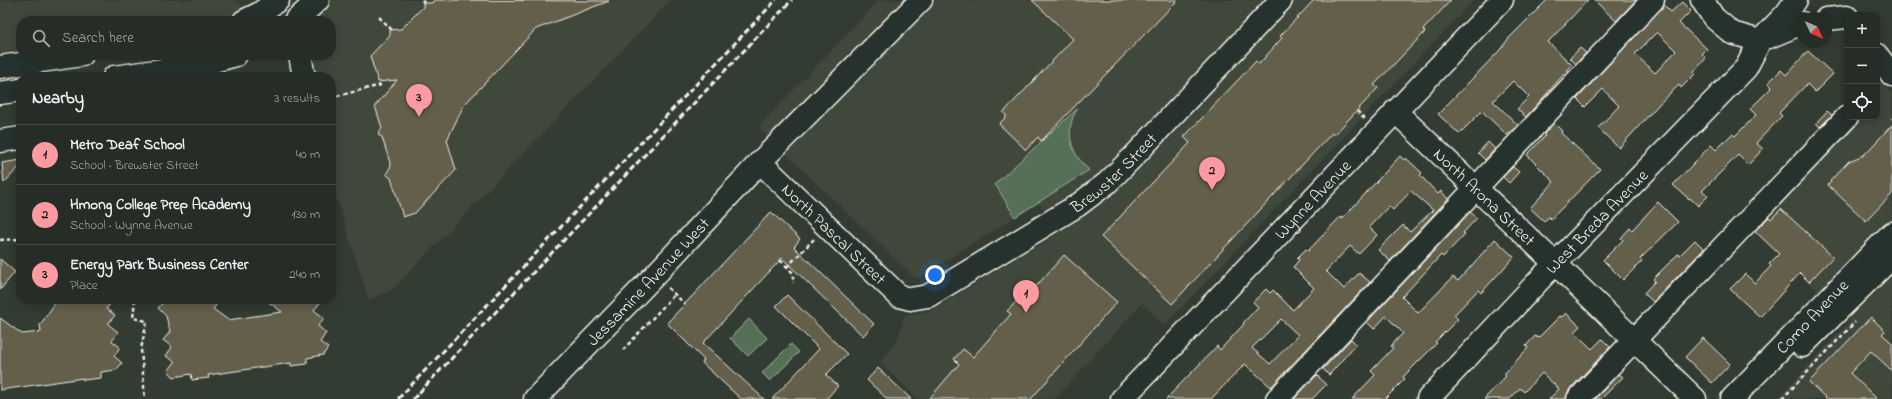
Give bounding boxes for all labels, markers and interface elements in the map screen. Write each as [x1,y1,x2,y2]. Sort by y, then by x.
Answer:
north arrow [1796,12,1832,48]
map controls [1844,12,1880,120]
button: + [1844,12,1880,48]
search box [16,16,336,60]
icon: search [30,27,52,49]
text: Search here [62,27,134,49]
button: − [1844,48,1880,84]
pin: 3 [406,84,432,117]
button: locate [1844,84,1880,120]
text: Nearby [32,86,84,111]
text: 3 results [274,89,320,108]
street label: Brewster Street [1065,128,1164,221]
text: Metro Deaf School [70,134,185,156]
street label: North Arona Street [1427,143,1541,253]
text: 1 [43,145,47,164]
text: 40 m [296,145,320,164]
street label: Wynne Avenue [1269,154,1358,246]
text: School · Brewster Street [70,156,199,175]
pin: 2 [1199,157,1225,190]
street label: West Breda Avenue [1541,164,1655,280]
street label: North Pascal Street [775,178,891,291]
text: Hmong College Prep Academy [70,194,251,216]
text: 2 [42,205,48,224]
text: 130 m [292,205,320,224]
street label: Jessamine Avenue West [582,212,717,352]
text: School · Wynne Avenue [70,216,193,235]
text: Energy Park Business Center [70,254,248,276]
text: 3 [42,265,48,284]
text: 240 m [289,265,320,284]
your location [925,265,945,285]
street label: Como Avenue [1771,274,1855,360]
text: Place [70,276,98,295]
pin: 1 [1013,280,1039,313]

